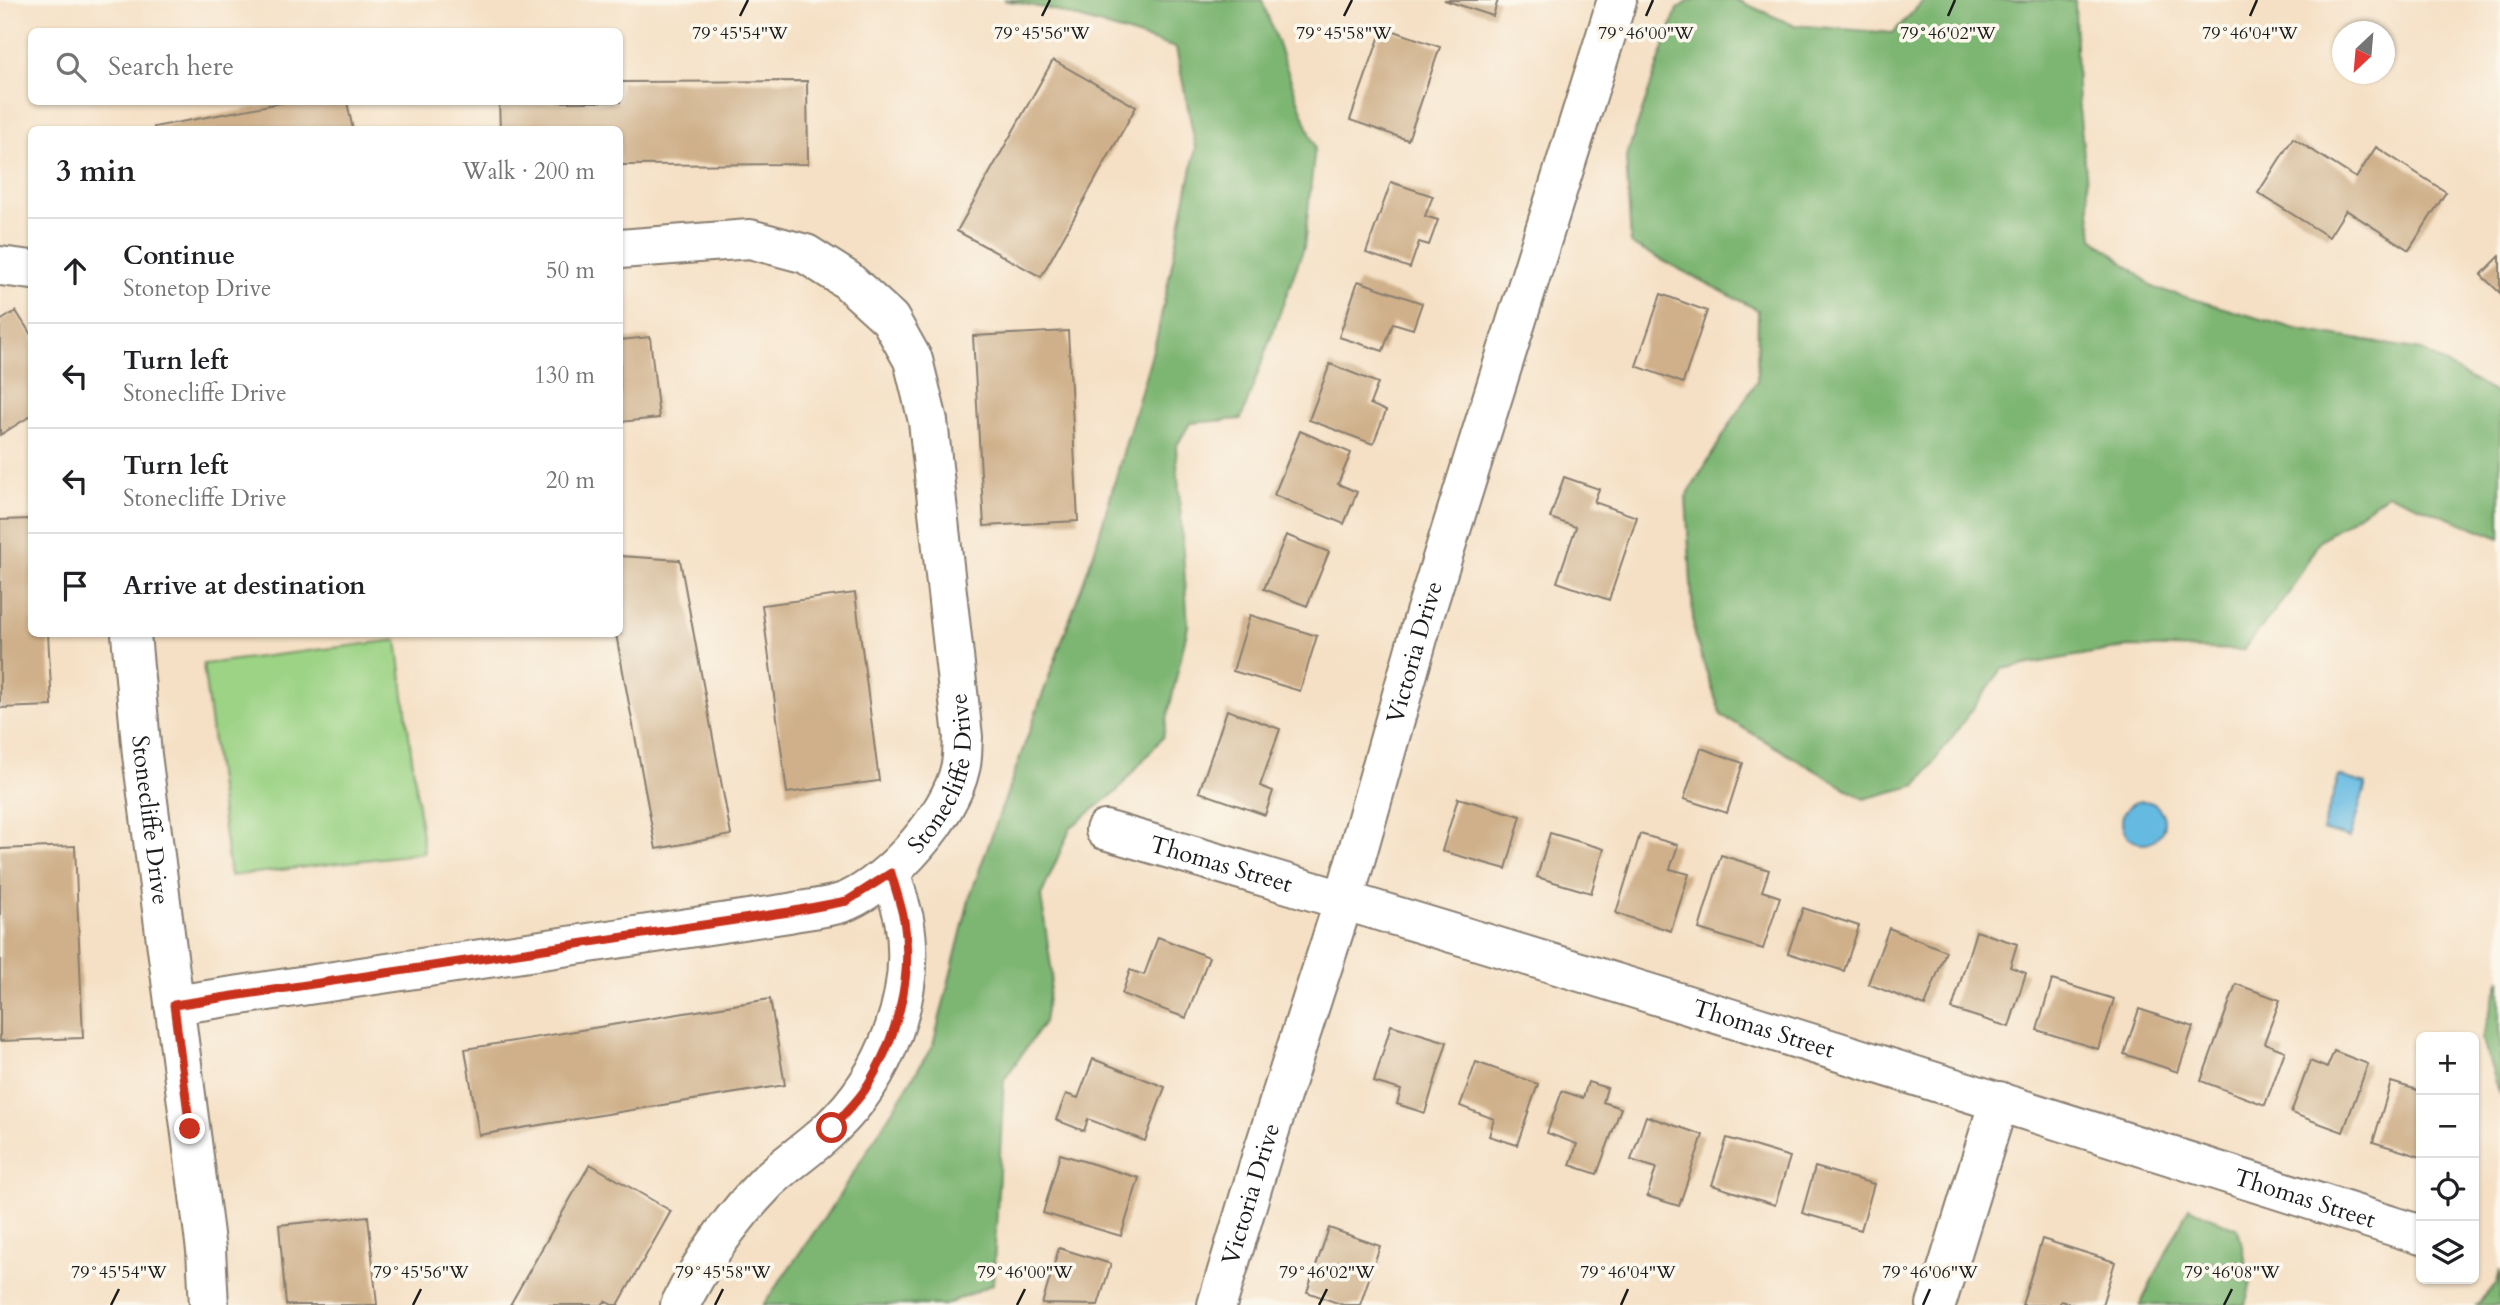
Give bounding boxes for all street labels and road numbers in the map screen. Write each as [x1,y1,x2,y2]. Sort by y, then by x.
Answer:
street label: Victoria Drive [1379,577,1451,727]
street label: Stonecliffe Drive [900,692,980,861]
street label: Stonecliffe Drive [123,734,177,907]
street label: Thomas Street [1146,828,1296,901]
street label: Thomas Street [1689,992,1839,1067]
street label: Victoria Drive [1214,1119,1288,1269]
street label: Thomas Street [2230,1161,2380,1237]

